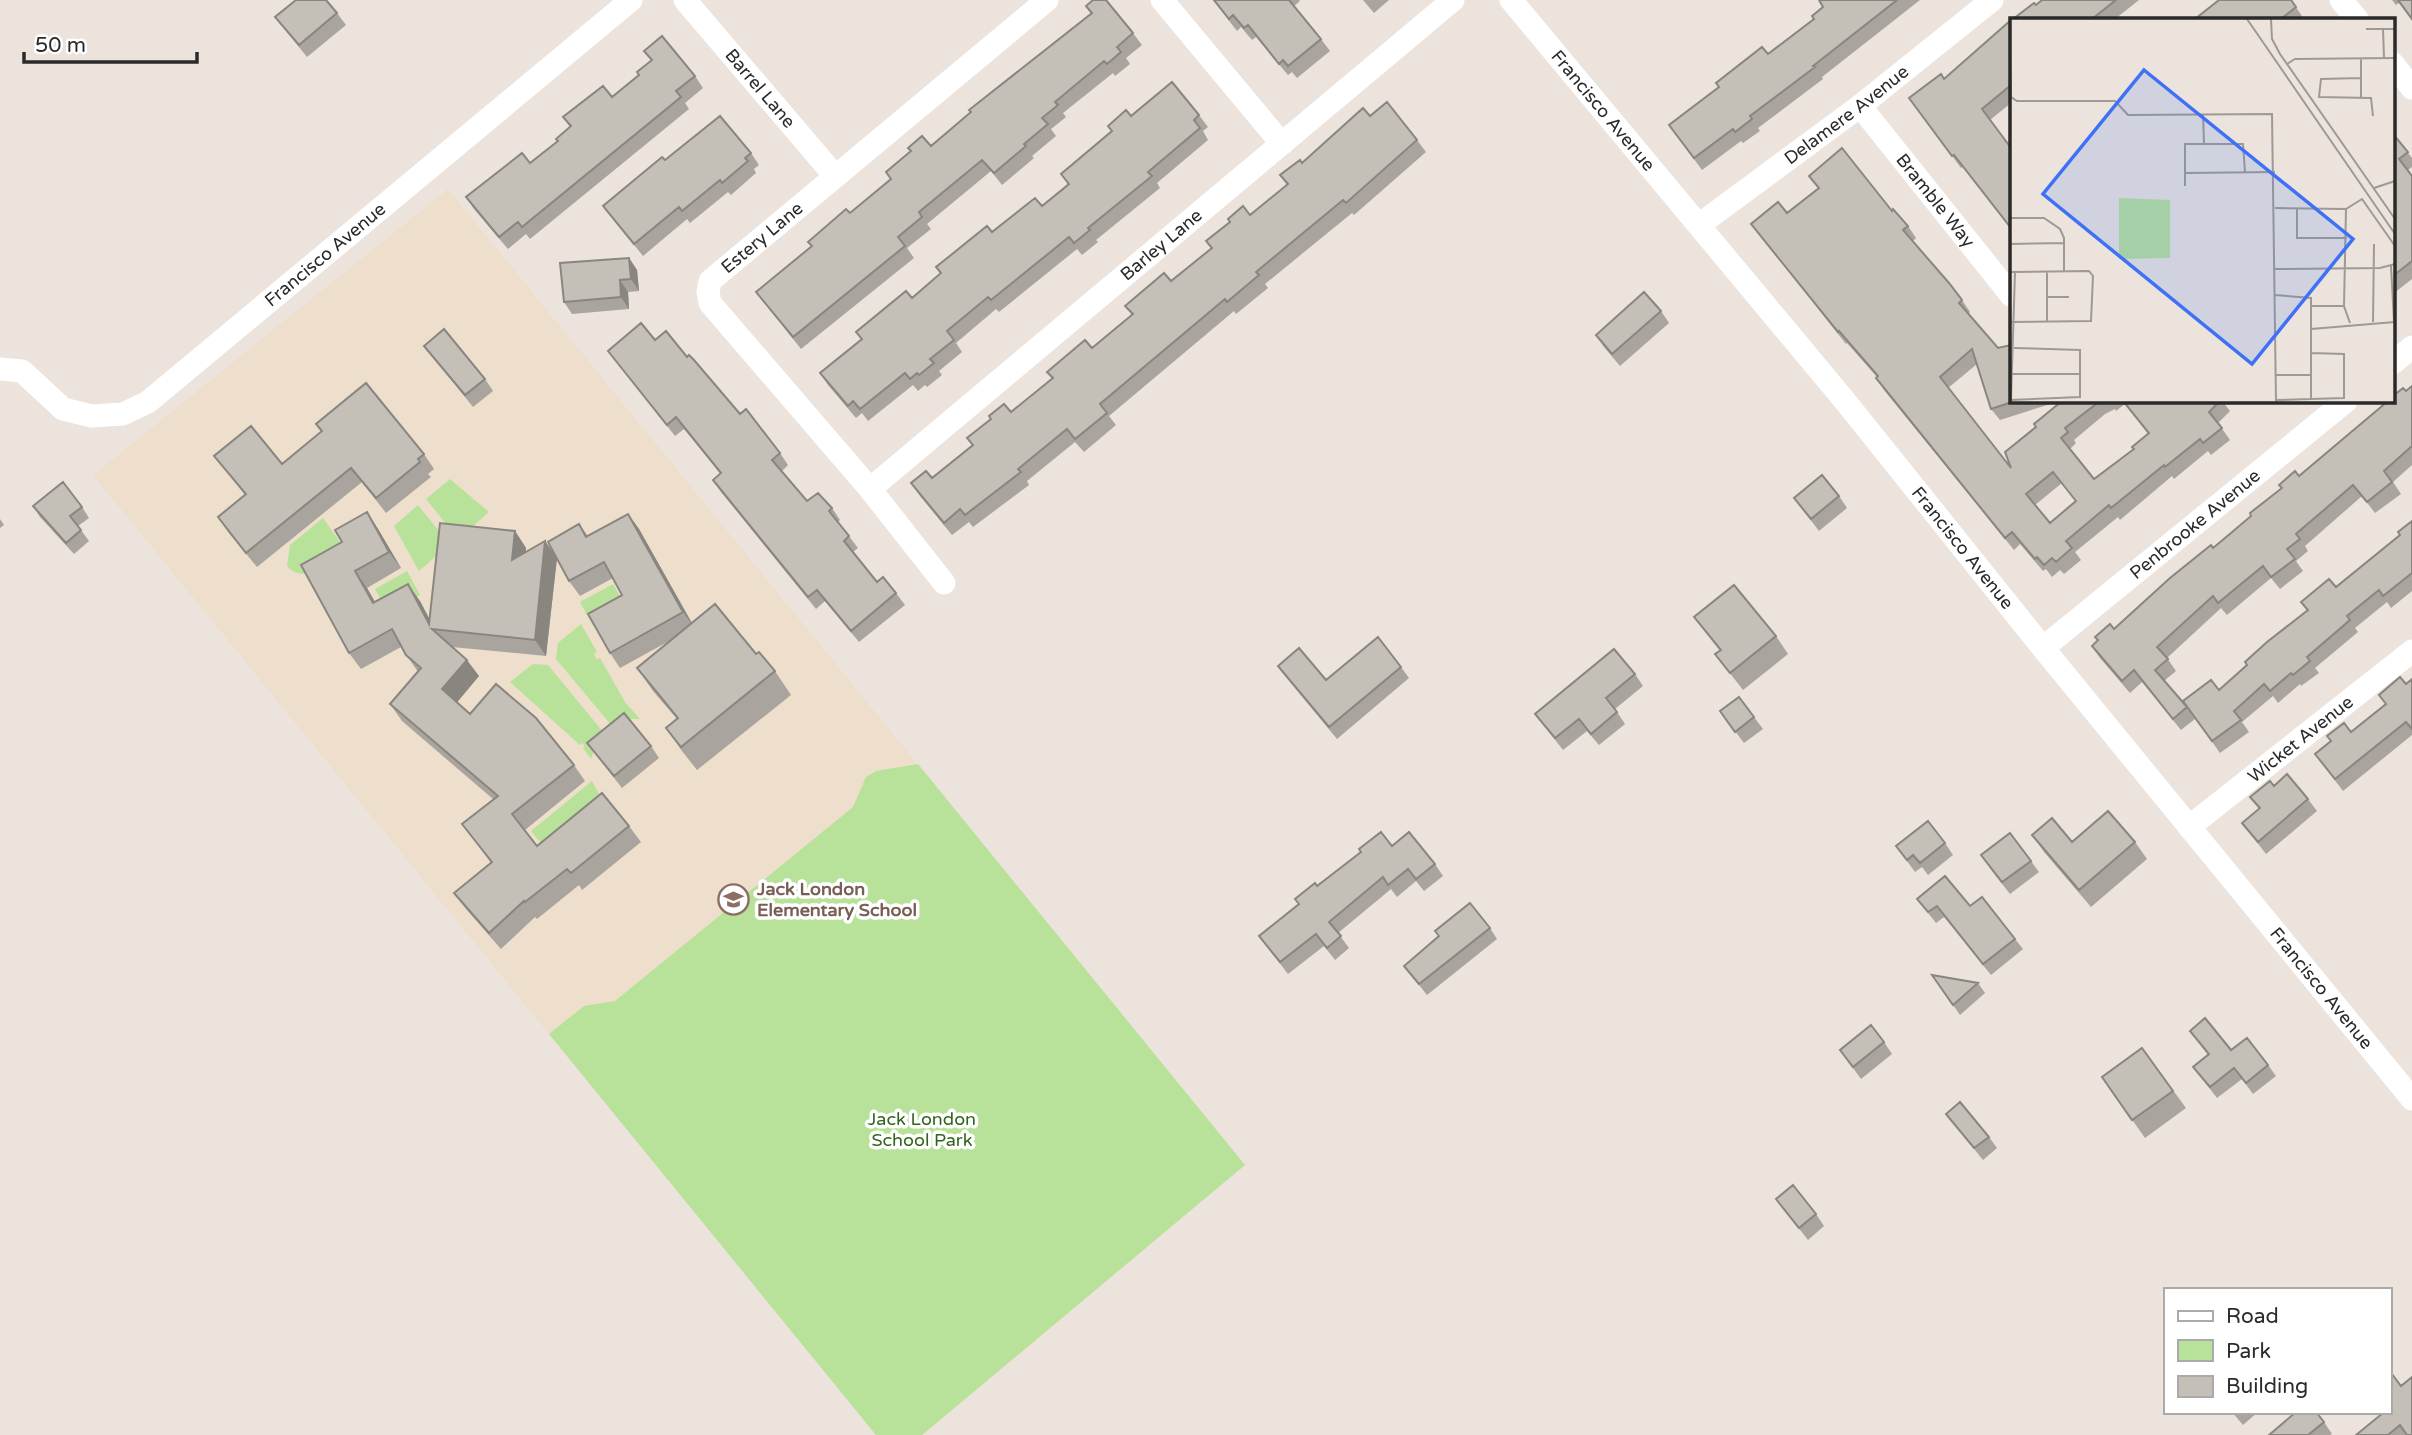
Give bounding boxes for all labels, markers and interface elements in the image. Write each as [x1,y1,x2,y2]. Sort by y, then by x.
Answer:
inset map [2010,18,2394,402]
scale bar [24,21,198,65]
text: 50 m [35,33,86,58]
street label: Barrel Lane [720,44,800,132]
street label: Francisco Avenue [1546,46,1660,176]
street label: Delamere Avenue [1780,60,1913,169]
street label: Bramble Way [1891,149,1980,252]
street label: Estery Lane [717,197,807,278]
street label: Francisco Avenue [260,198,390,311]
street label: Barley Lane [1116,204,1207,285]
street label: Penbrooke Avenue [2125,464,2265,584]
street label: Francisco Avenue [1907,482,2018,614]
street label: Wicket Avenue [2243,691,2358,787]
place label: Jack London Elementary School [756,878,917,921]
school or university icon: Jack London Elementary School [717,882,751,916]
street label: Francisco Avenue [2265,923,2378,1054]
park label: Jack London School Park [868,1108,976,1151]
legend [2164,1288,2391,1414]
text: Road [2226,1304,2279,1329]
text: Park [2226,1339,2271,1364]
text: Building [2226,1374,2308,1399]

